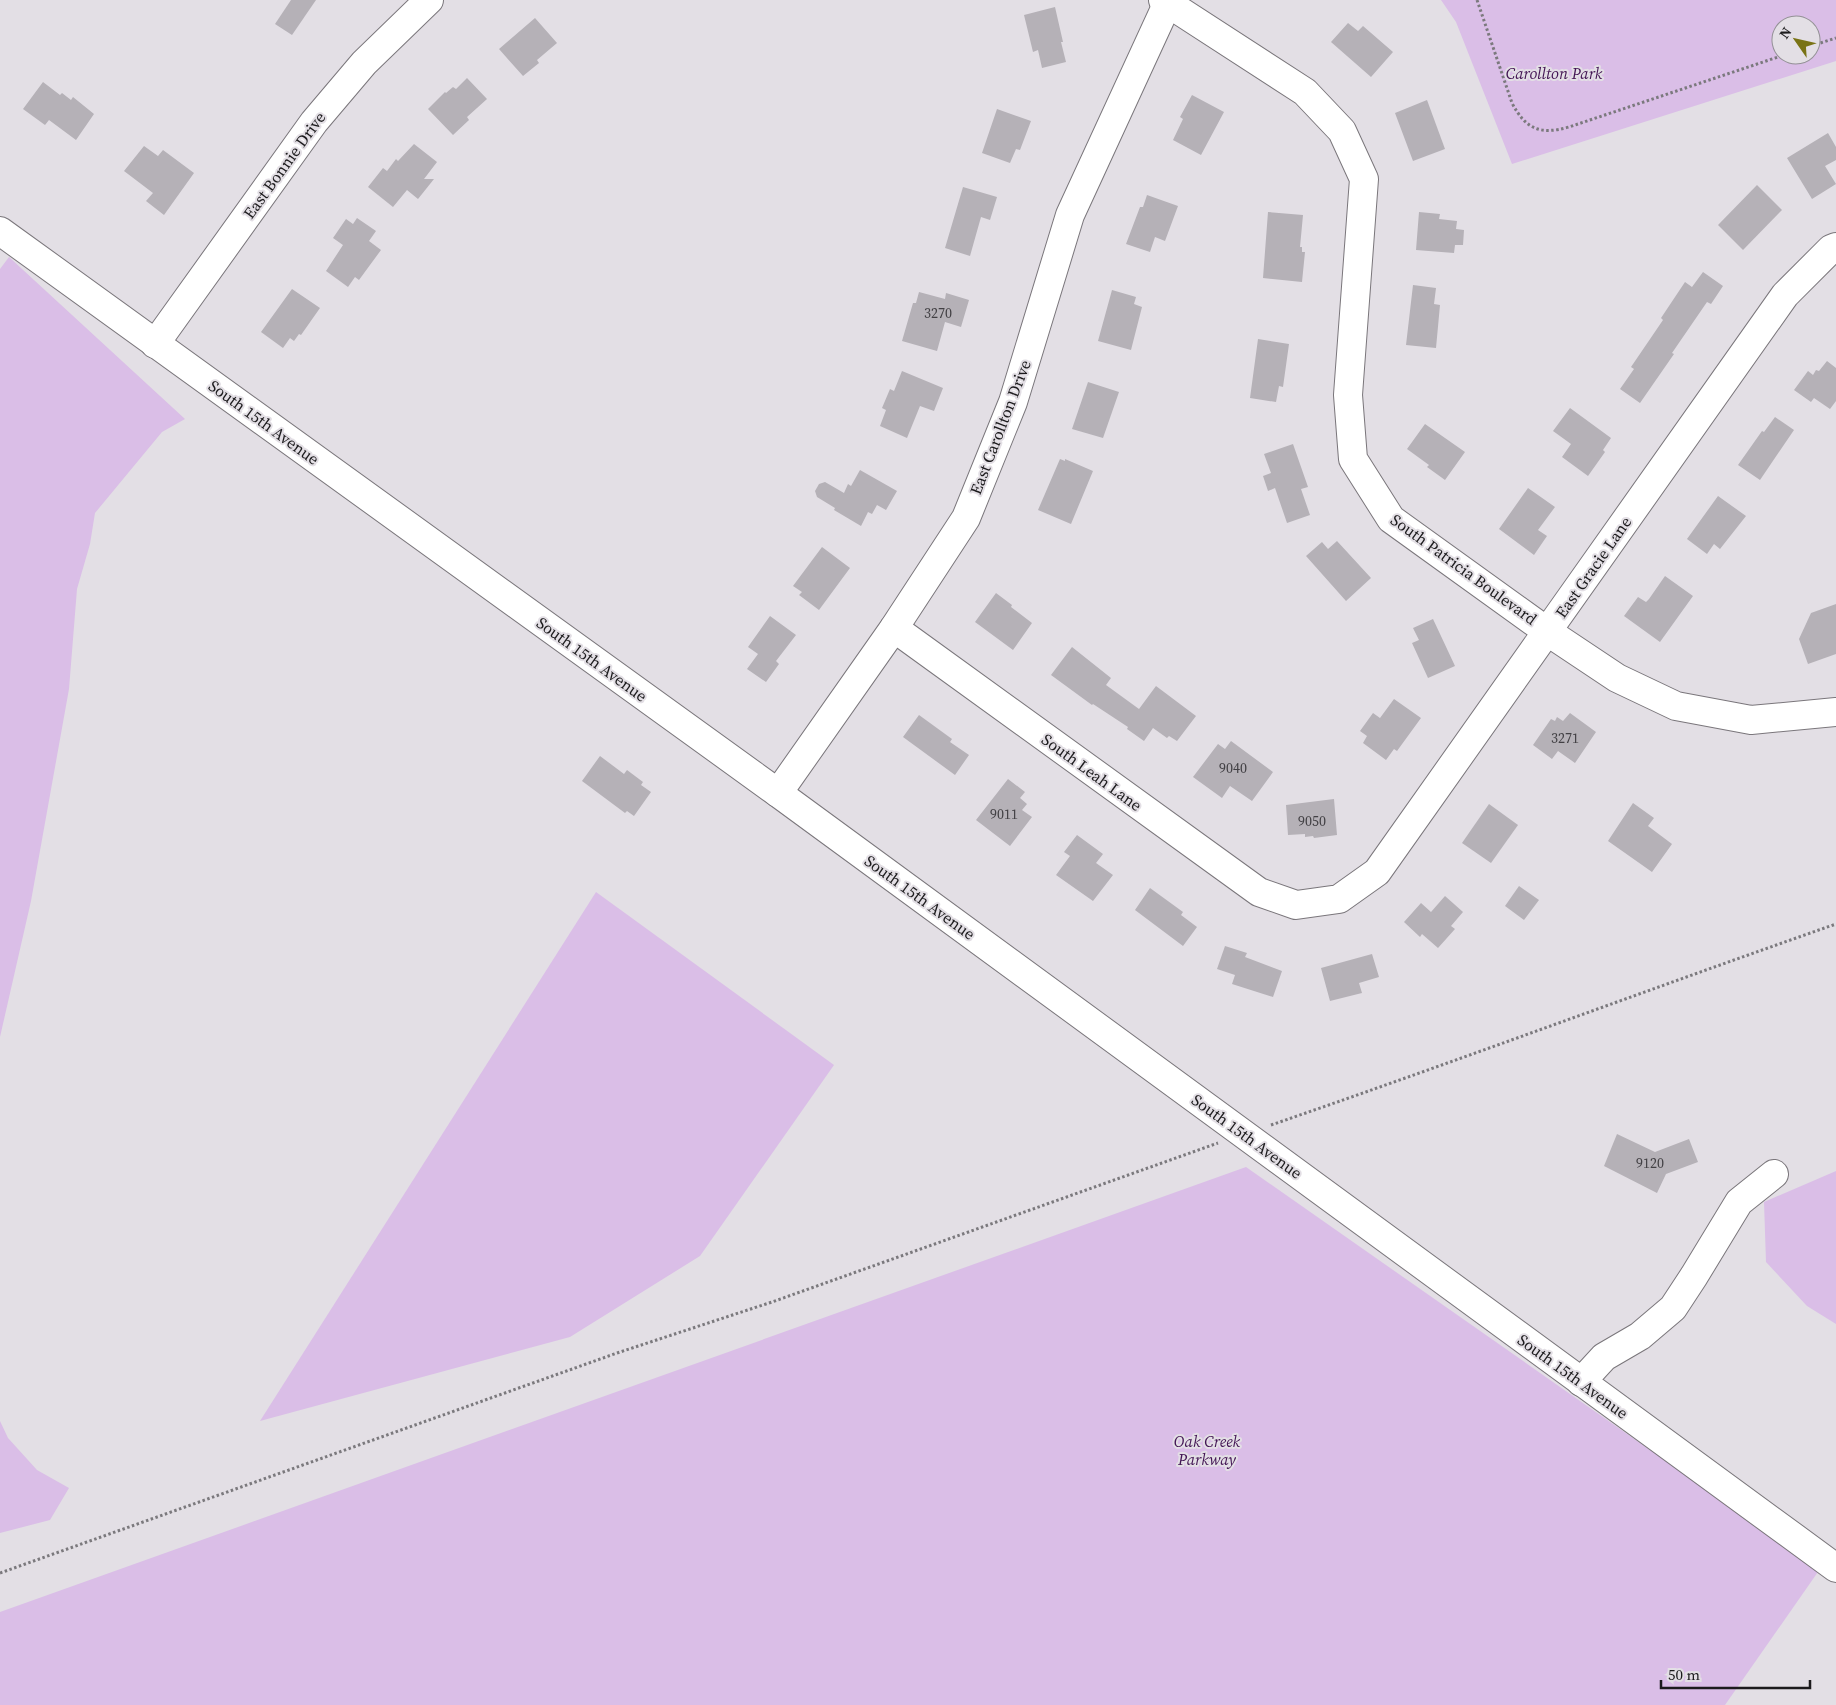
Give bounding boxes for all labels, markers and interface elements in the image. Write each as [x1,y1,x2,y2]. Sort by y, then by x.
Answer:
north arrow [1771,15,1821,65]
text: N [1774,23,1796,43]
park label: Carollton Park [1506,62,1603,84]
street label: East Bonnie Drive [238,107,330,223]
house number: 3270 [924,303,952,323]
street label: East Carollton Drive [964,357,1036,497]
street label: South 15th Avenue [204,374,324,470]
street label: South Patricia Boulevard [1386,508,1542,630]
street label: East Gracie Lane [1550,512,1636,622]
street label: South 15th Avenue [532,611,652,707]
street label: South Leah Lane [1037,728,1147,816]
house number: 3271 [1551,728,1579,748]
house number: 9040 [1219,758,1247,778]
house number: 9011 [990,804,1018,824]
house number: 9050 [1298,811,1326,831]
street label: South 15th Avenue [860,849,980,945]
street label: South 15th Avenue [1187,1088,1307,1184]
house number: 9120 [1636,1153,1664,1173]
street label: South 15th Avenue [1513,1328,1633,1424]
park label: Oak Creek Parkway [1174,1430,1241,1470]
scale bar [1661,1658,1810,1690]
text: 50 m [1668,1664,1700,1685]

